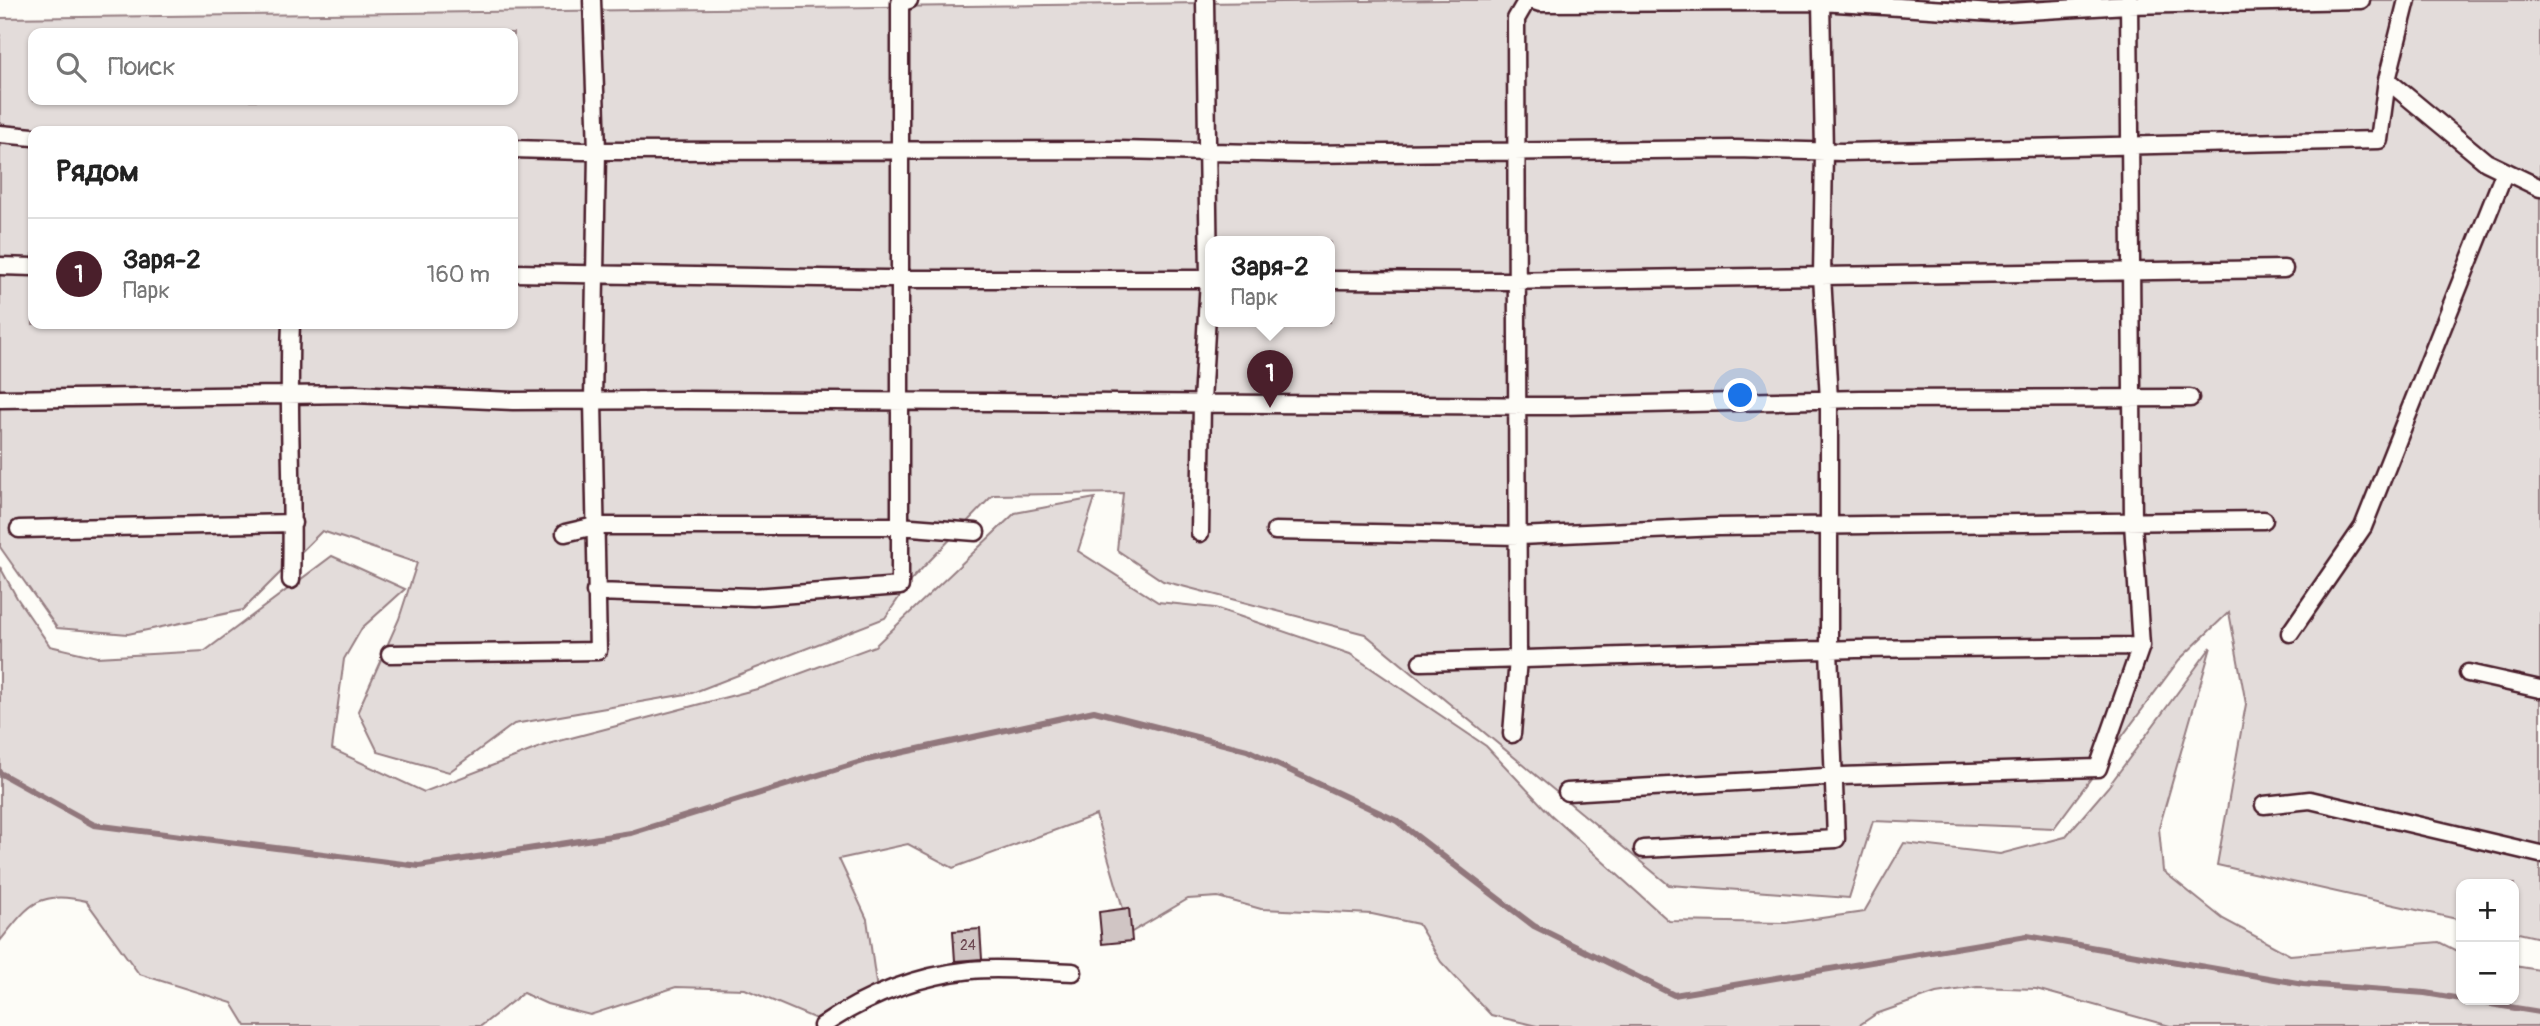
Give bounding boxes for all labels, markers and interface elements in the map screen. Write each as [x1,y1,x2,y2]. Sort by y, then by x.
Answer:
search box [28,28,518,105]
icon: search [52,48,90,86]
text: Поиск [108,51,176,83]
text: Рядом [56,153,139,190]
popup [1205,236,1335,327]
text: Заря-2 [123,244,201,276]
text: Заря-2 [1231,251,1309,283]
text: 1 [75,260,84,289]
text: 160 m [426,260,490,289]
text: Парк [123,276,170,305]
text: Парк [1231,283,1278,312]
pin: 1 [1247,350,1293,408]
your location [1723,378,1757,412]
map controls [2456,879,2519,1005]
button: + [2456,879,2519,942]
house number: 24 [960,937,976,954]
button: − [2456,942,2519,1005]

